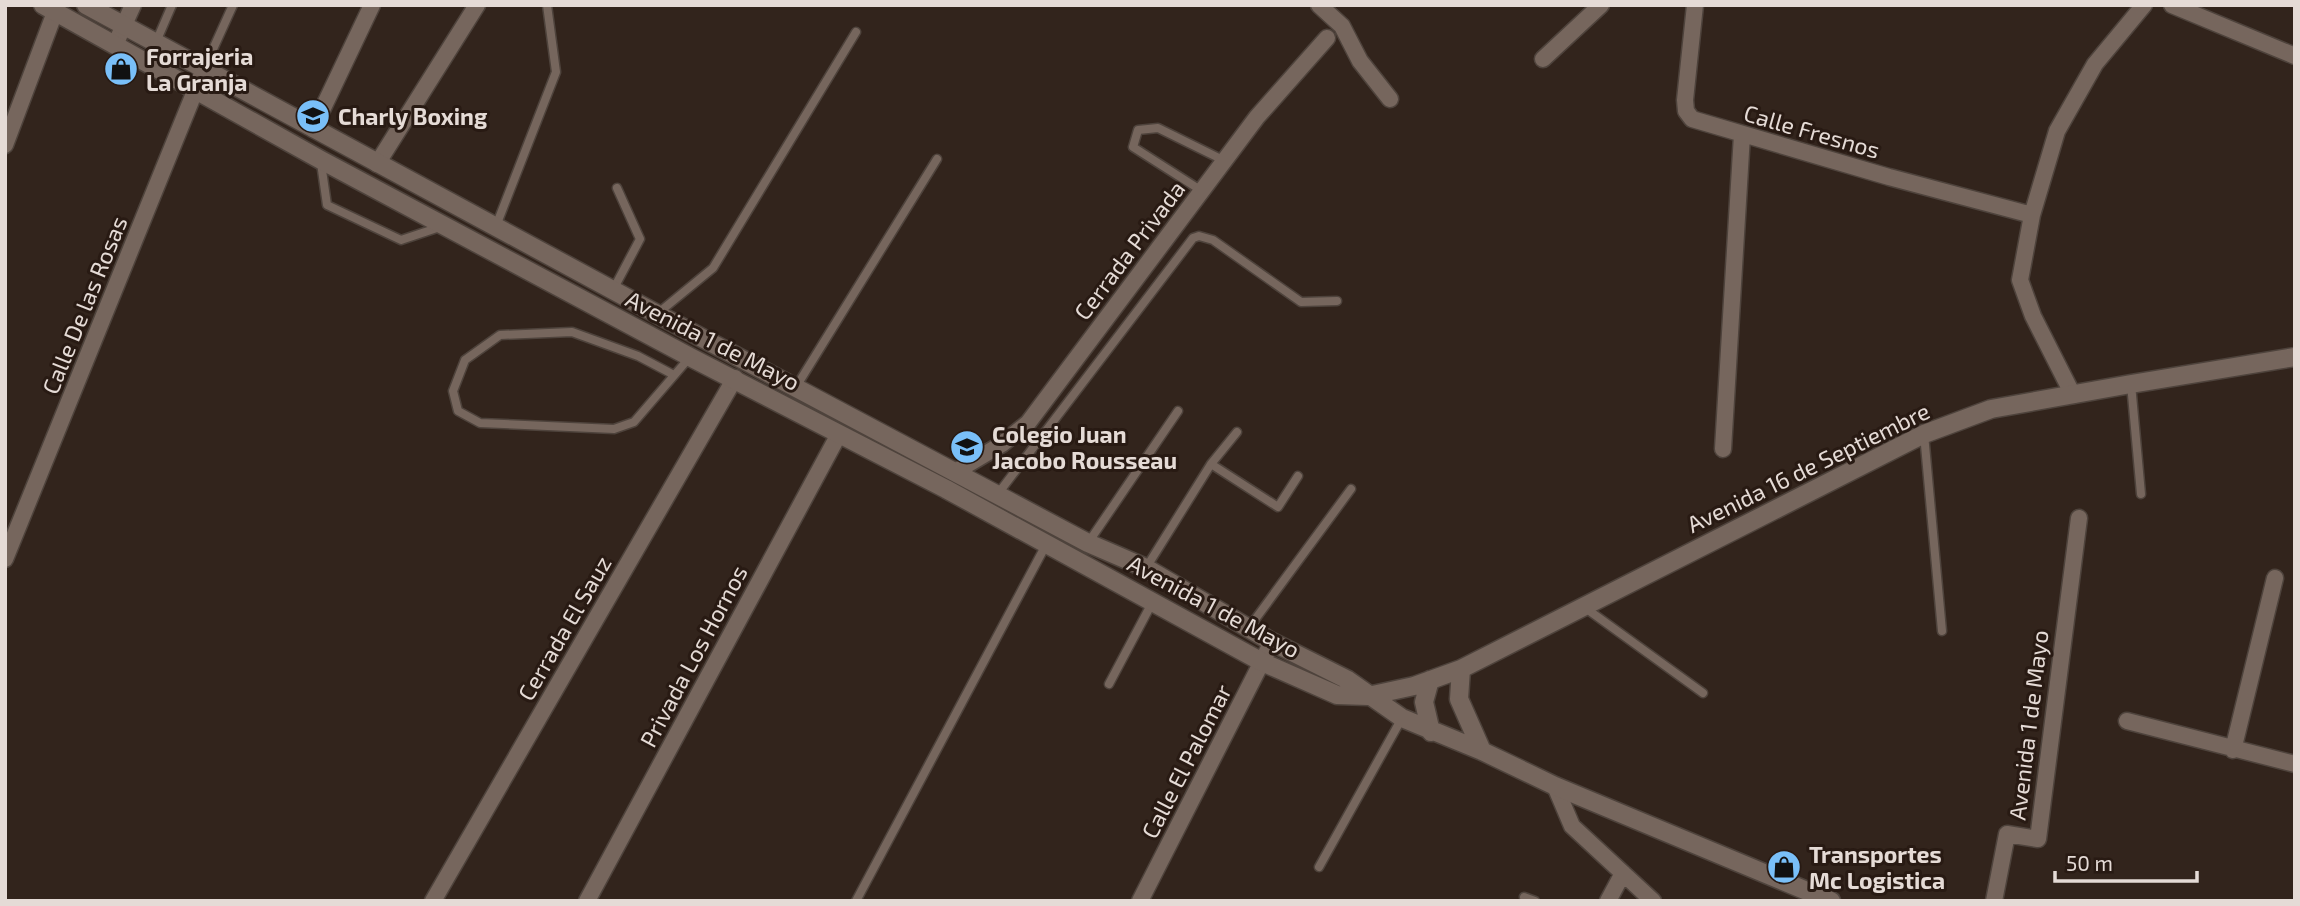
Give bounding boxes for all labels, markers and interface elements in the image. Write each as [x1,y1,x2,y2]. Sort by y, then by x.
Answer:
place label: Forrajeria La Granja [146,42,253,96]
shop icon: Forrajeria La Granja [102,50,140,88]
school or university icon: Charly Boxing [294,97,332,135]
street label: Calle Fresnos [1741,98,1883,164]
place label: Charly Boxing [338,102,488,130]
street label: Cerrada Privada [1068,175,1190,325]
street label: Calle De las Rosas [36,212,132,398]
street label: Avenida 1 de Mayo [622,284,804,396]
street label: Avenida 16 de Septiembre [1682,396,1934,538]
place label: Colegio Juan Jacobo Rousseau [992,420,1177,474]
school or university icon: Colegio Juan Jacobo Rousseau [948,428,986,466]
street label: Avenida 1 de Mayo [1123,549,1305,663]
street label: Cerrada El Sauz [511,551,617,705]
street label: Privada Los Hornos [633,560,753,752]
street label: Avenida 1 de Mayo [2002,628,2054,822]
street label: Calle El Palomar [1135,679,1237,843]
scale bar [2055,839,2197,883]
place label: Transportes Mc Logistica [1809,840,1945,894]
shop icon: Transportes Mc Logistica [1765,848,1803,886]
text: 50 m [2066,850,2113,875]

